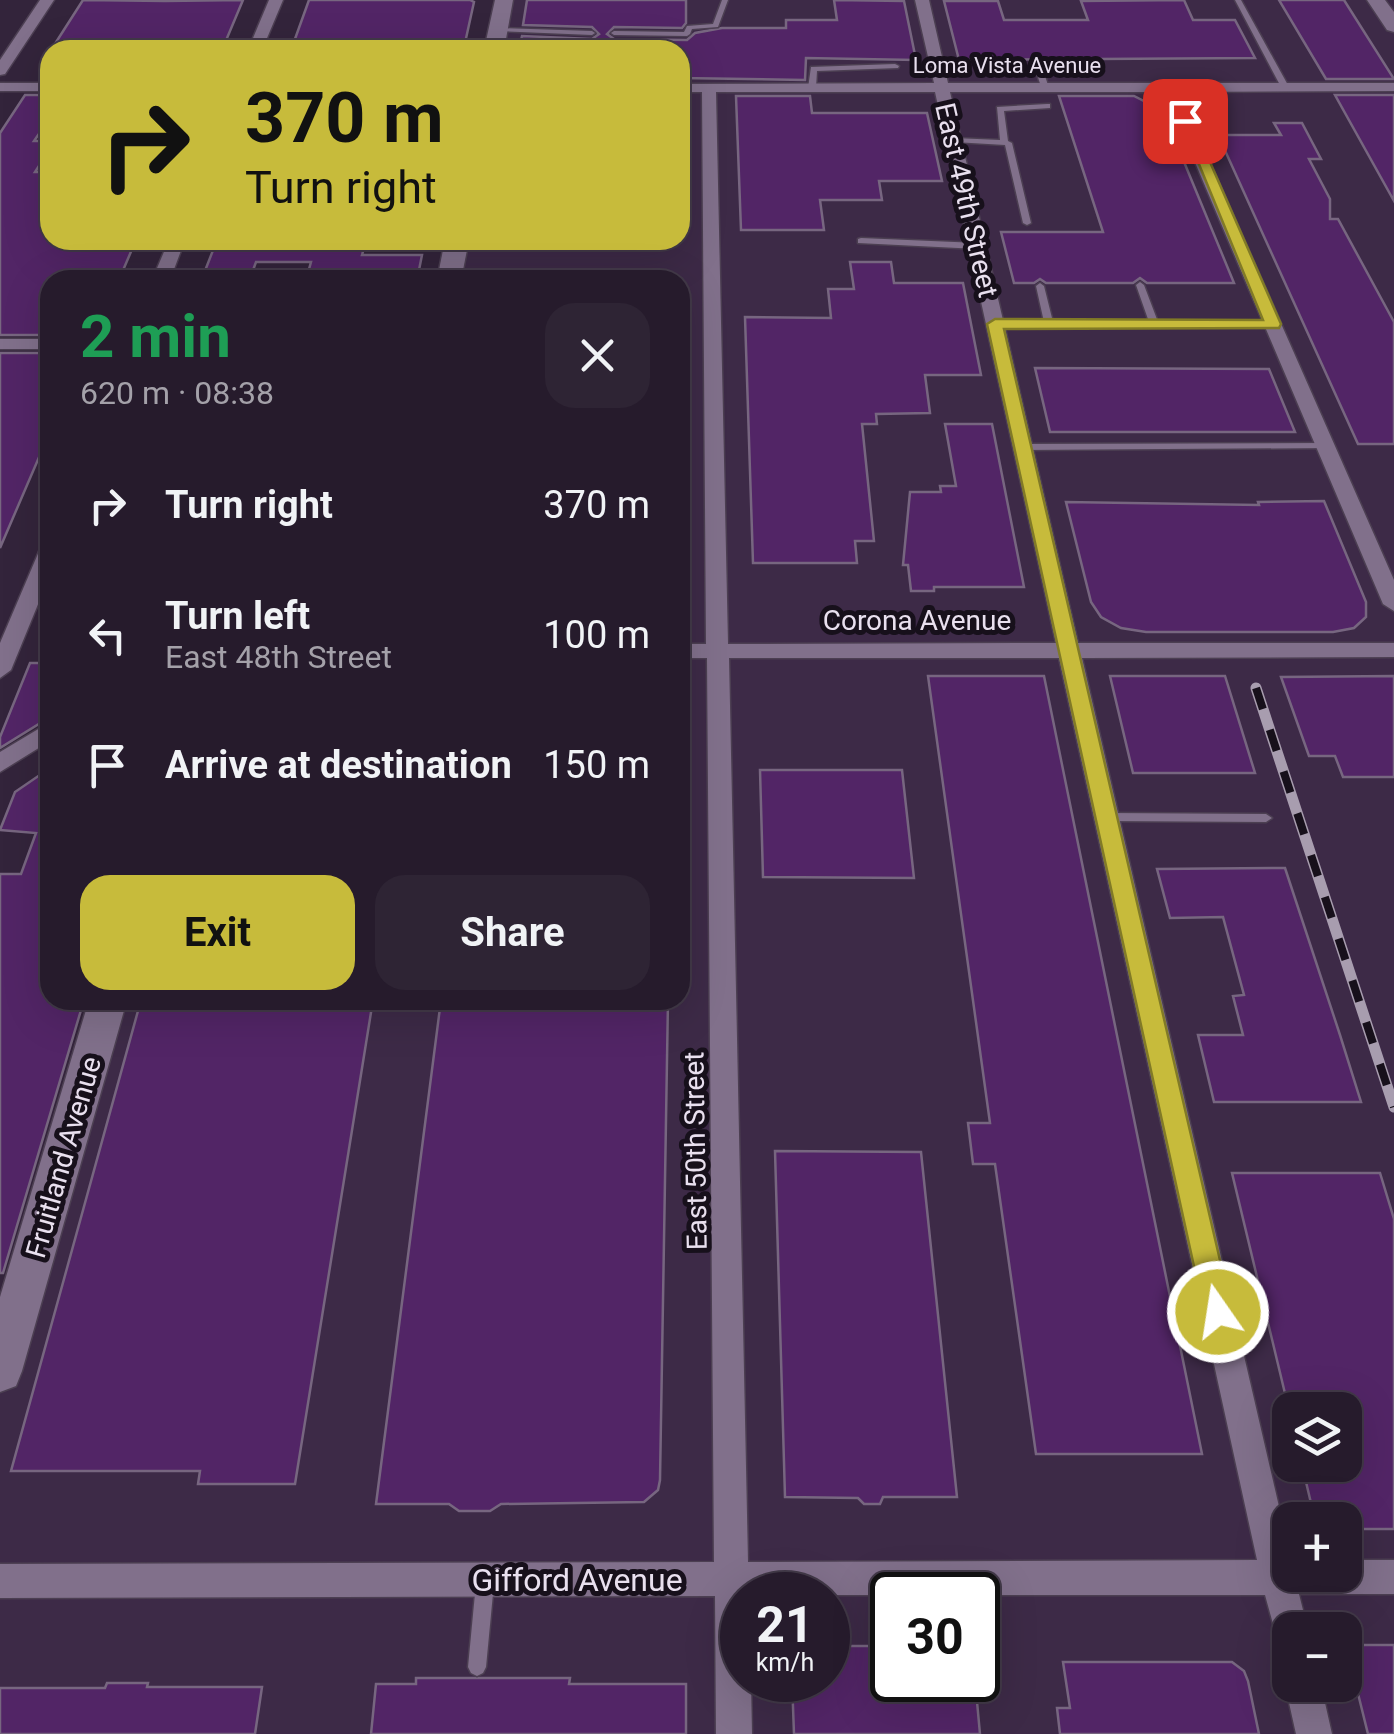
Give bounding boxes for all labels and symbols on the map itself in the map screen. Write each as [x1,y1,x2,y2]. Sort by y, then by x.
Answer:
street label: Loma Vista Avenue [913,53,1101,78]
pin [1143,79,1228,164]
street label: East 49th Street [928,100,1005,301]
street label: Corona Avenue [823,604,1011,637]
street label: East 50th Street [677,1051,714,1251]
street label: Fruitland Avenue [19,1053,108,1262]
position arrow [1166,1260,1270,1364]
street label: Gifford Avenue [471,1561,683,1599]
speed limit sign: 30 [870,1572,1000,1702]

